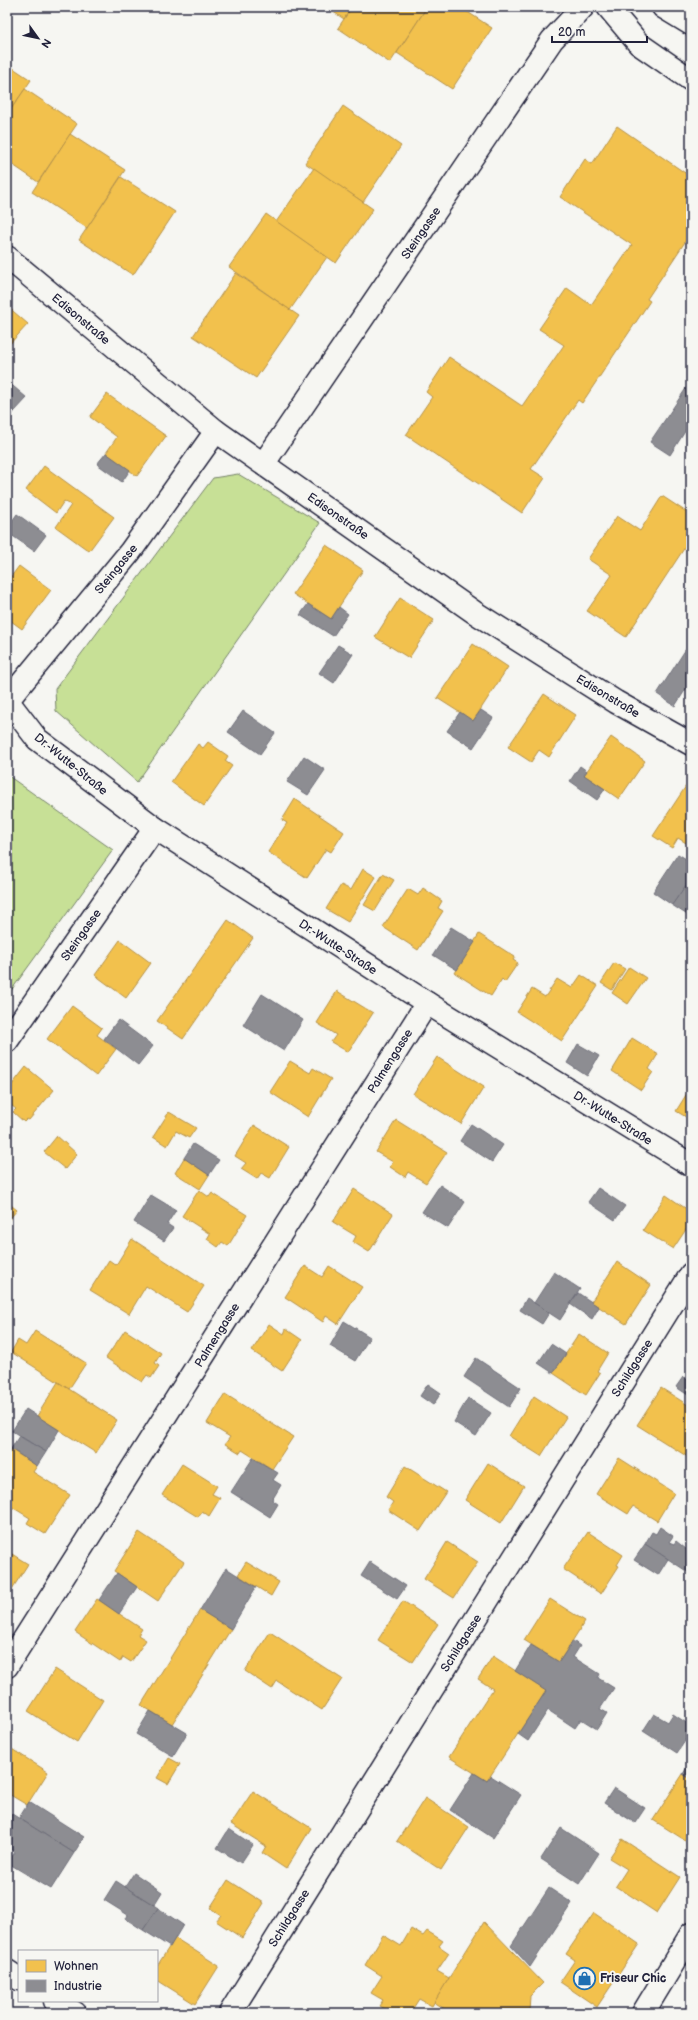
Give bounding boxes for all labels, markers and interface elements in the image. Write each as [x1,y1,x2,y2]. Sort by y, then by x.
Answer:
north arrow [18,18,58,58]
scale bar [552,18,647,44]
text: 20 m [558,25,585,40]
text: N [38,36,54,50]
street label: Steingasse [398,204,444,262]
street label: Edisonstraße [48,291,113,348]
street label: Edisonstraße [304,490,371,543]
street label: Steingasse [92,541,141,597]
street label: Edisonstraße [573,672,642,721]
street label: Dr.-Wutte-Straße [31,730,110,799]
street label: Steingasse [58,906,105,964]
street label: Dr.-Wutte-Straße [296,917,380,978]
street label: Palmengasse [365,1026,416,1096]
street label: Dr.-Wutte-Straße [570,1088,655,1149]
street label: Palmengasse [192,1300,243,1370]
street label: Schildgasse [609,1337,656,1400]
street label: Schildgasse [438,1612,485,1675]
street label: Schildgasse [266,1887,313,1950]
legend [18,1950,158,2002]
text: Wohnen [54,1959,99,1974]
shop icon: Friseur Chic [572,1965,598,1991]
place label: Friseur Chic [600,1971,667,1986]
text: Industrie [54,1979,102,1994]

